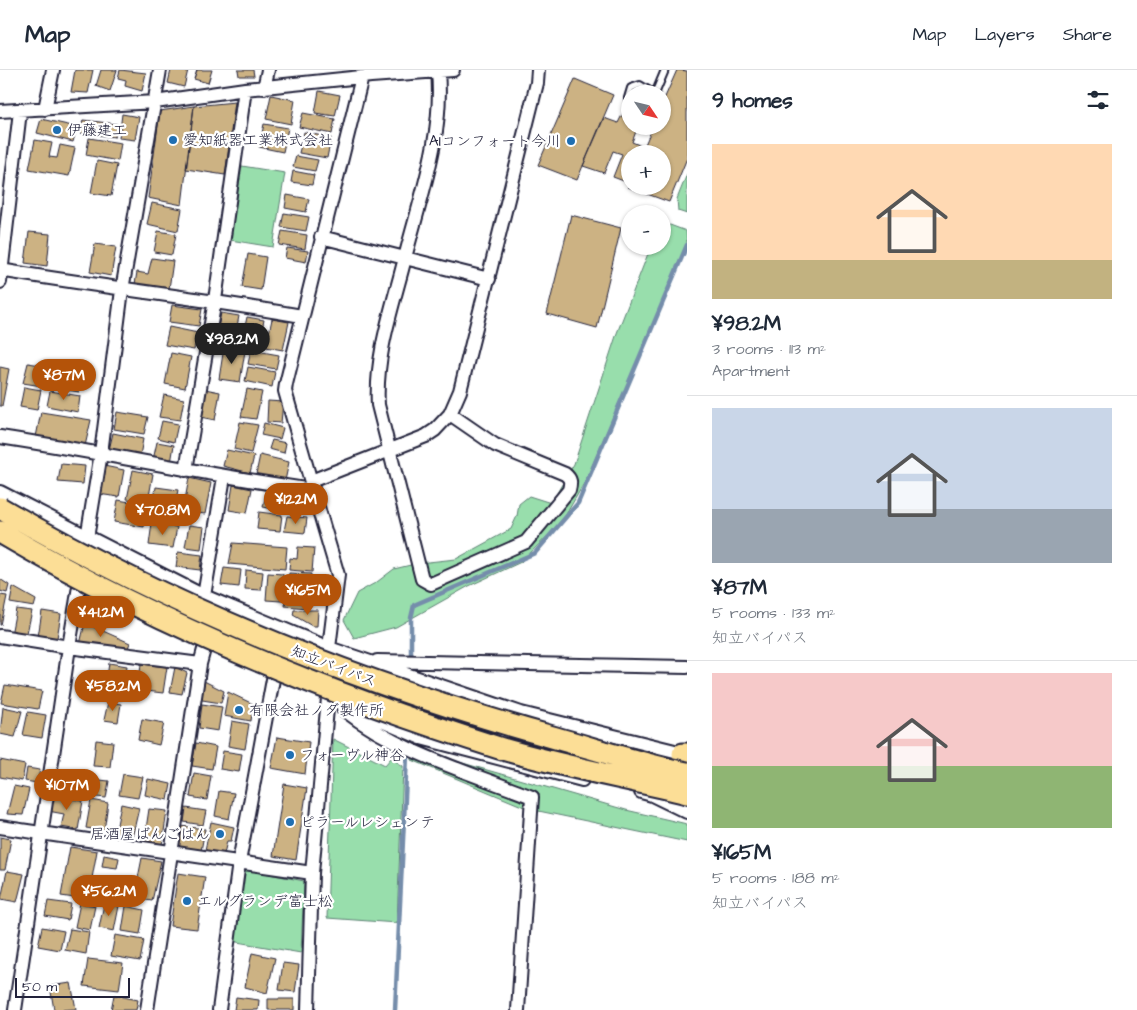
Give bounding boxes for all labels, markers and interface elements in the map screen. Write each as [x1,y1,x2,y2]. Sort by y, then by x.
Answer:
text: Map [25,18,70,52]
text: Map [912,22,946,47]
text: Layers [974,22,1035,47]
text: Share [1063,22,1112,47]
north arrow [621,85,671,135]
map controls [621,85,671,255]
text: 9 homes [712,86,793,115]
icon: filters [1084,86,1112,114]
place label: 伊藤建工 [67,120,127,141]
marker: 伊藤建工 [51,124,63,136]
place label: 愛知紙器工業株式会社 [183,130,333,151]
place label: AIコンフォート今川 [429,131,561,152]
marker: 愛知紙器工業株式会社 [167,134,179,146]
marker: AIコンフォート今川 [565,135,577,147]
button: + [621,145,671,195]
icon: home [867,176,957,266]
button: − [621,205,671,255]
text: ¥98.2M [712,309,781,338]
pin: ¥98.2M [191,322,273,365]
text: ¥98.2M [206,328,258,350]
text: 3 rooms · 113 m² [712,338,826,360]
pin: ¥87M [34,358,94,401]
text: Apartment [712,360,790,382]
text: ¥87M [43,364,85,386]
icon: home [867,440,957,530]
pin: ¥122M [261,482,331,525]
text: ¥122M [275,488,317,510]
pin: ¥70.8M [122,494,204,536]
text: ¥70.8M [136,499,190,521]
text: ¥87M [712,573,767,602]
pin: ¥165M [273,574,343,616]
text: ¥165M [285,579,331,601]
pin: ¥41.2M [60,596,142,638]
text: ¥41.2M [78,601,124,623]
text: 5 rooms · 133 m² [712,602,835,624]
text: 知立バイパス [712,627,808,649]
street label: 知立バイパス [288,641,379,692]
pin: ¥58.2M [72,670,154,712]
text: ¥58.2M [86,675,140,697]
place label: 有限会社ノダ製作所 [249,700,384,721]
marker: 有限会社ノダ製作所 [233,704,245,716]
icon: home [867,705,957,795]
place label: フォーヴル神谷 [300,745,404,766]
marker: フォーヴル神谷 [284,749,296,761]
pin: ¥107M [32,768,102,811]
text: ¥107M [45,774,89,796]
place label: ピラールレシェンテ [300,812,435,833]
marker: ピラールレシェンテ [284,816,296,828]
place label: 居酒屋ばんごはん [90,824,210,845]
marker: 居酒屋ばんごはん [214,828,226,840]
text: ¥165M [712,838,771,867]
text: 5 rooms · 188 m² [712,867,840,889]
pin: ¥56.2M [68,874,150,917]
text: ¥56.2M [82,880,136,902]
place label: エルグランデ富士松 [197,891,333,912]
text: 知立バイパス [712,892,808,914]
marker: エルグランデ富士松 [181,895,193,907]
scale bar [15,975,130,998]
text: 50 m [22,977,57,997]

